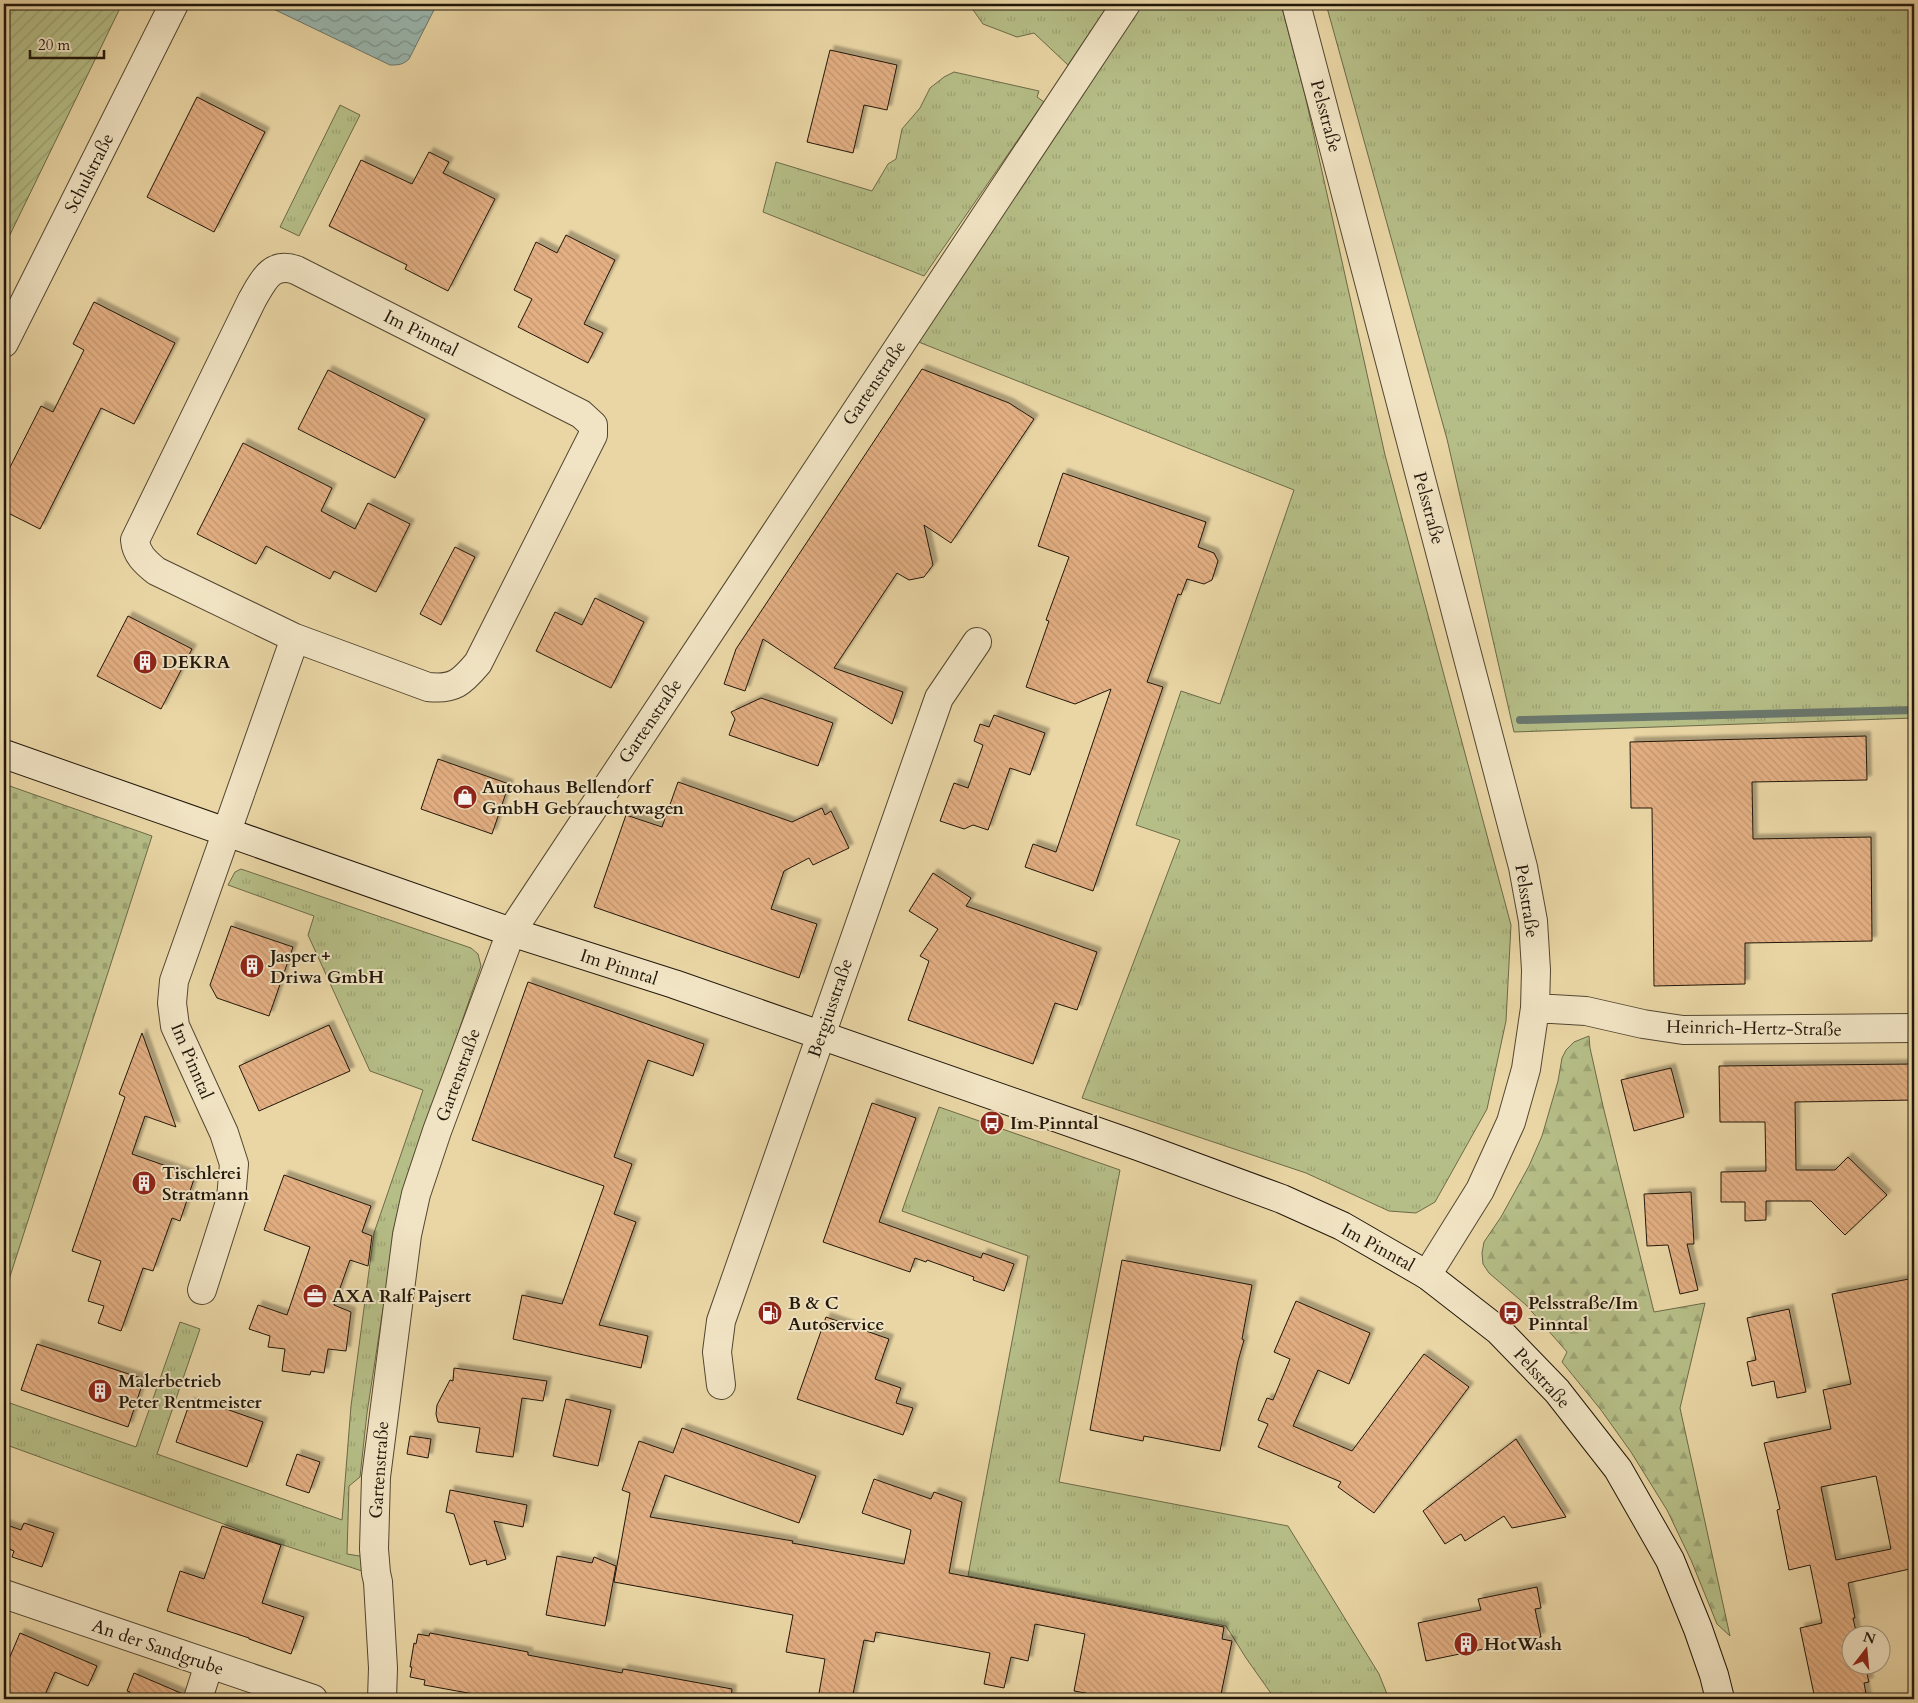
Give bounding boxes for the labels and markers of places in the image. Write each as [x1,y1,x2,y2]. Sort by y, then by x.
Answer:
building icon: DEKRA [132,649,158,675]
place label: DEKRA [162,650,231,675]
place label: Autohaus Bellendorf GmbH Gebrauchtwagen [482,775,685,821]
shop icon: Autohaus Bellendorf GmbH Gebrauchtwagen [452,784,478,810]
place label: Jasper + Driwa GmbH [267,944,384,990]
building icon: Jasper + Driwa GmbH [239,953,265,979]
bus stop icon: Im Pinntal [979,1110,1005,1136]
place label: Im Pinntal [1010,1111,1099,1136]
place label: Tischlerei Stratmann [162,1161,249,1207]
building icon: Tischlerei Stratmann [131,1170,157,1196]
office icon: AXA Ralf Pajsert [302,1283,328,1309]
place label: AXA Ralf Pajsert [332,1284,472,1309]
place label: B & C Autoservice [788,1291,884,1337]
place label: Pelsstraße/Im Pinntal [1528,1291,1639,1337]
fuel station icon: B & C Autoservice [757,1300,783,1326]
bus stop icon: Pelsstraße/Im Pinntal [1498,1300,1524,1326]
place label: Malerbetrieb Peter Rentmeister [118,1369,263,1415]
building icon: Malerbetrieb Peter Rentmeister [87,1378,113,1404]
building icon: HotWash [1453,1631,1479,1657]
place label: HotWash [1484,1632,1562,1657]

